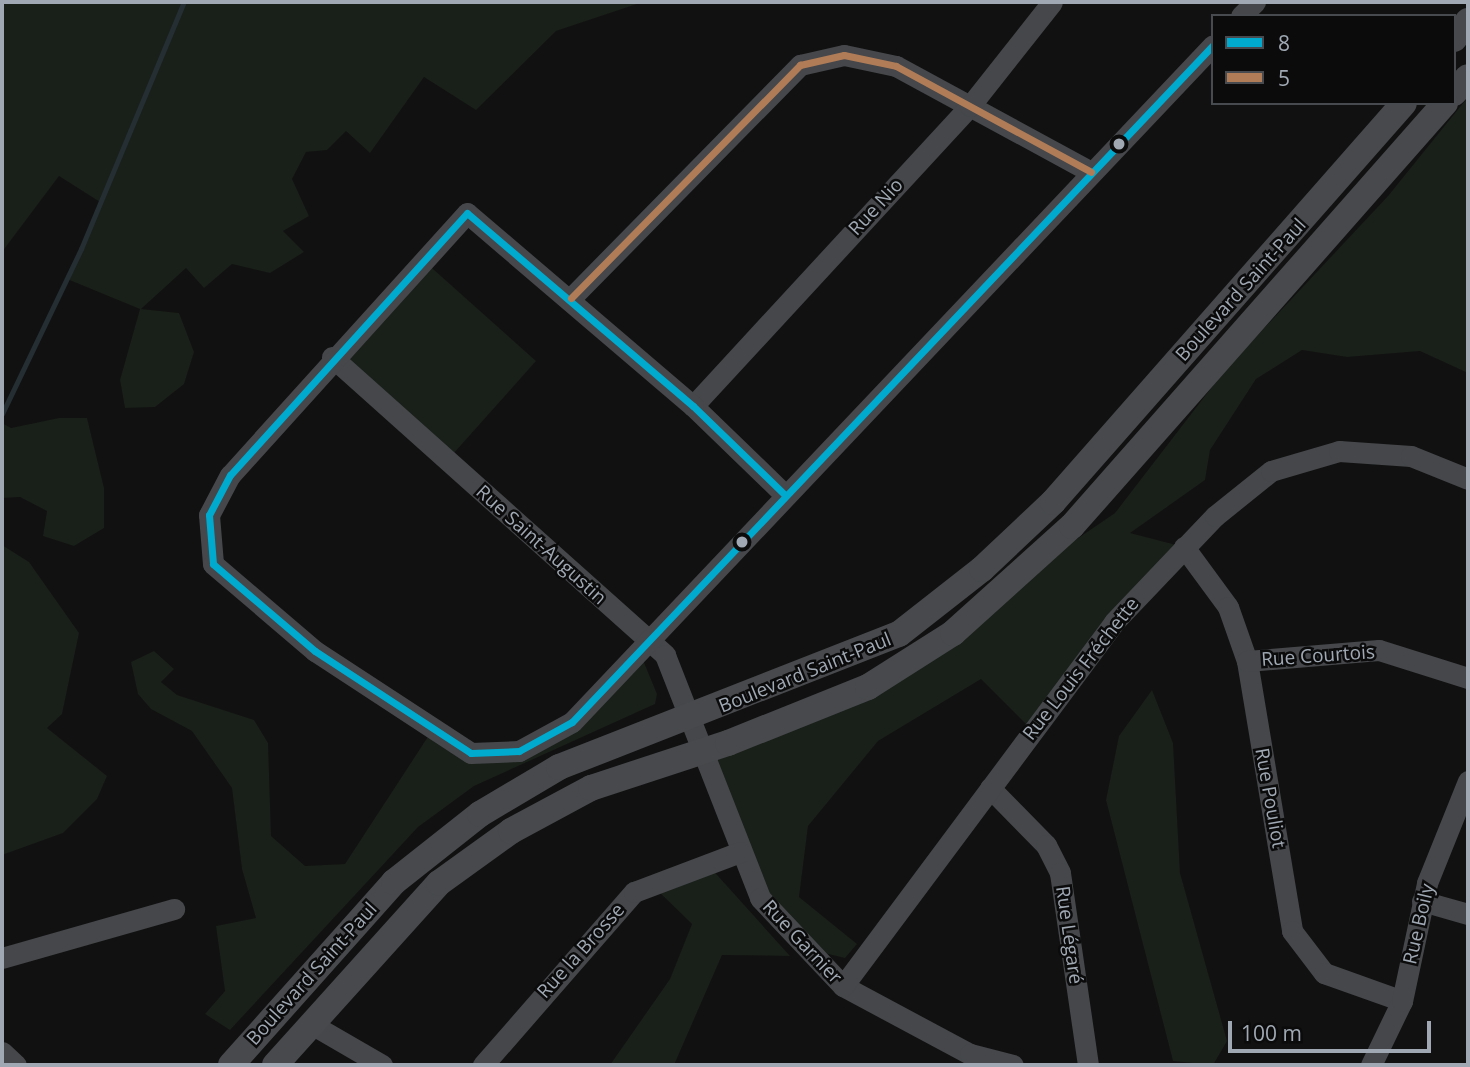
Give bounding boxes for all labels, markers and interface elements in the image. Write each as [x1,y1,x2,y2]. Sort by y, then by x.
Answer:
legend [1211,14,1456,105]
text: 8 [1278,29,1290,57]
text: 5 [1278,64,1290,92]
unlabelled marker [1112,137,1126,151]
street label: Rue Nio [844,174,908,240]
street label: Boulevard Saint-Paul [1171,214,1311,366]
street label: Rue Saint-Augustin [471,481,611,609]
unlabelled marker [735,535,749,549]
street label: Rue Louis Fréchette [1018,593,1144,745]
street label: Boulevard Saint-Paul [715,628,895,718]
street label: Rue Courtois [1260,641,1376,671]
street label: Rue Pouliot [1250,746,1290,850]
street label: Rue Boily [1399,882,1439,966]
street label: Rue Légaré [1051,884,1087,986]
street label: Rue Garnier [758,895,846,989]
street label: Boulevard Saint-Paul [242,898,382,1050]
street label: Rue la Brosse [533,899,629,1003]
scale bar [1232,1007,1435,1052]
text: 100 m [1241,1019,1302,1047]

